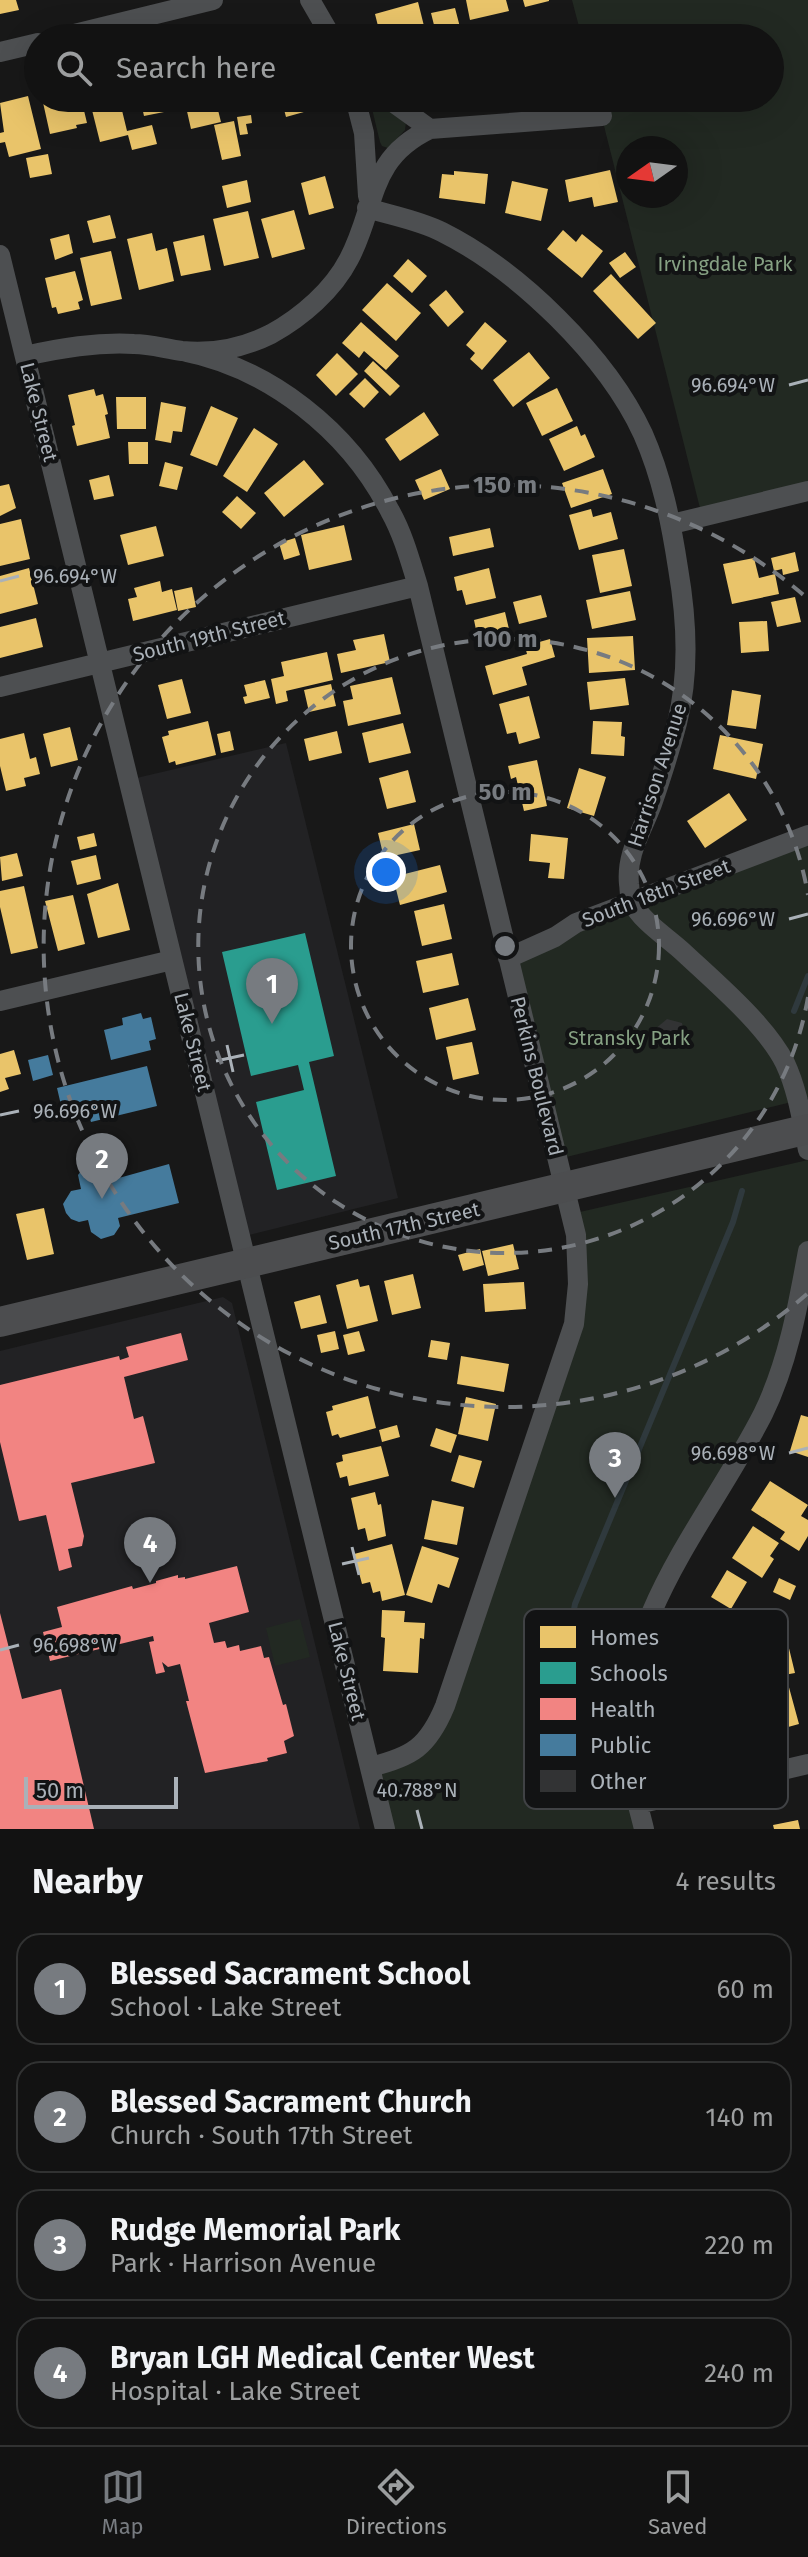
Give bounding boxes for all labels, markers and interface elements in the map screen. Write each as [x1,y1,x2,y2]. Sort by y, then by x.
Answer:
search box [24,24,784,112]
icon: search [52,46,96,90]
text: Search here [116,50,276,86]
north arrow [616,136,688,208]
park label: Irvingdale Park [658,252,793,276]
street label: Lake Street [15,360,63,465]
text: 96.694°W [691,373,775,397]
text: 150 m [473,471,537,499]
text: 96.694°W [33,564,117,588]
street label: South 19th Street [130,605,288,667]
text: 100 m [472,625,538,653]
street label: Harrison Avenue [622,700,692,850]
text: 50 m [479,778,531,806]
your location [366,852,406,892]
street label: South 18th Street [579,853,734,932]
text: 96.696°W [691,907,776,931]
centre of rings [491,932,519,960]
pin: 1 [246,958,298,1024]
street label: Lake Street [169,990,217,1095]
street label: Perkins Boulevard [506,994,568,1158]
park label: Stransky Park [568,1026,691,1050]
text: 96.696°W [33,1099,118,1123]
pin: 2 [76,1133,128,1199]
street label: South 17th Street [326,1197,483,1255]
pin: 3 [589,1432,641,1498]
text: 96.698°W [691,1441,776,1465]
pin: 4 [124,1517,176,1583]
legend [524,1609,788,1809]
street label: Lake Street [323,1619,371,1724]
text: Homes [590,1624,659,1651]
text: 96.698°W [33,1633,118,1657]
text: Schools [590,1660,668,1687]
text: Health [590,1696,656,1723]
text: Public [590,1732,651,1759]
text: Other [590,1768,647,1795]
scale bar [24,1773,178,1809]
text: 50 m [36,1777,84,1804]
text: 40.788°N [376,1778,458,1802]
text: Nearby [32,1861,143,1902]
text: 4 results [675,1866,776,1897]
text: Blessed Sacrament School [110,1956,470,1992]
text: 1 [54,1974,66,2005]
text: 60 m [716,1974,774,2005]
text: School · Lake Street [110,1992,341,2023]
text: Blessed Sacrament Church [110,2084,472,2120]
text: 2 [53,2102,67,2133]
text: 140 m [705,2102,774,2133]
text: Church · South 17th Street [110,2120,412,2151]
text: Rudge Memorial Park [110,2212,400,2248]
text: 3 [53,2230,67,2261]
text: 220 m [705,2230,774,2261]
text: Park · Harrison Avenue [110,2248,376,2279]
text: Bryan LGH Medical Center West [110,2340,535,2376]
text: 4 [53,2358,67,2389]
text: 240 m [704,2358,774,2389]
text: Hospital · Lake Street [110,2376,360,2407]
tab: Map [101,2465,145,2540]
tab: Directions [346,2465,447,2540]
tab: Saved [648,2465,707,2540]

